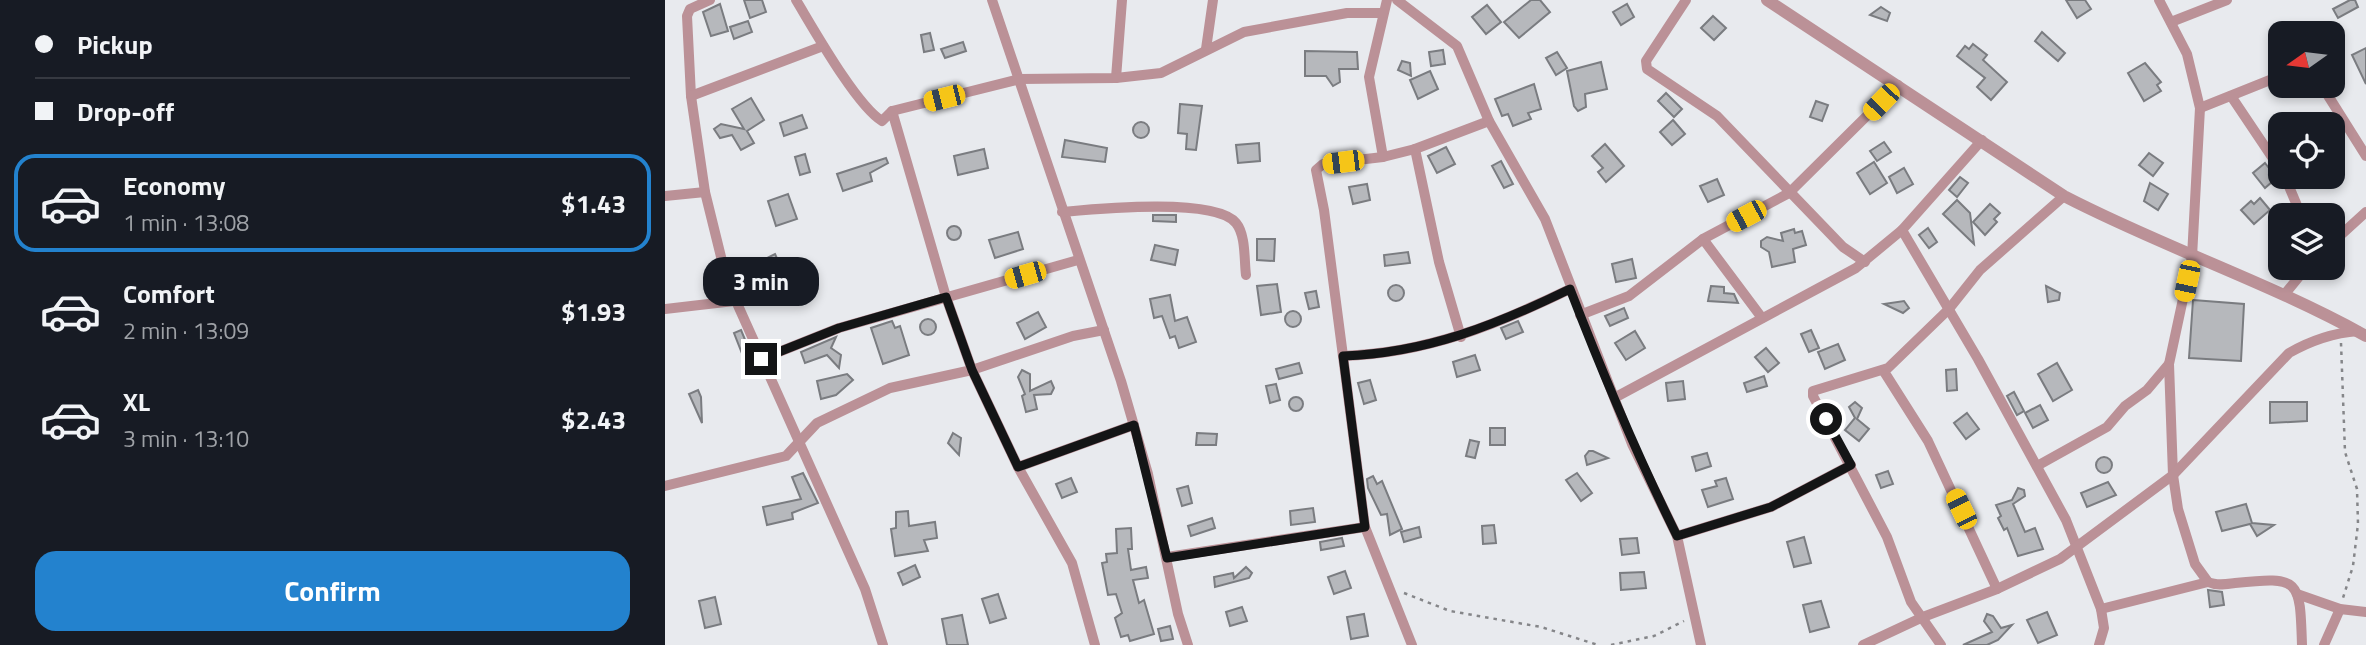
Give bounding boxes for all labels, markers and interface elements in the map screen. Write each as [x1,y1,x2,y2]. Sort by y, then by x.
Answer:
north arrow [2268,21,2345,98]
map controls [2268,21,2345,280]
text: Pickup [77,25,153,64]
car [1859,80,1904,124]
car [922,83,967,113]
text: Drop-off [77,92,174,131]
button: locate [2268,112,2345,189]
car [1321,149,1366,175]
text: Economy [123,166,225,205]
icon: car [39,172,102,235]
text: $1.43 [561,184,626,223]
car [1723,197,1770,235]
button: layers [2268,203,2345,280]
text: 1 min · 13:08 [123,205,249,240]
callout: 3 min [703,258,819,306]
car [2173,258,2202,304]
car [1002,259,1049,291]
text: 3 min [733,264,789,299]
text: Comfort [123,274,215,313]
icon: car [39,280,102,343]
text: $1.93 [561,292,626,331]
text: 2 min · 13:09 [123,313,249,348]
route end [745,343,777,375]
text: XL [123,382,150,421]
icon: car [39,388,102,451]
text: $2.43 [561,400,626,439]
route start [1810,403,1842,435]
text: 3 min · 13:10 [123,421,249,456]
car [1943,486,1980,532]
button: Confirm [35,551,630,631]

